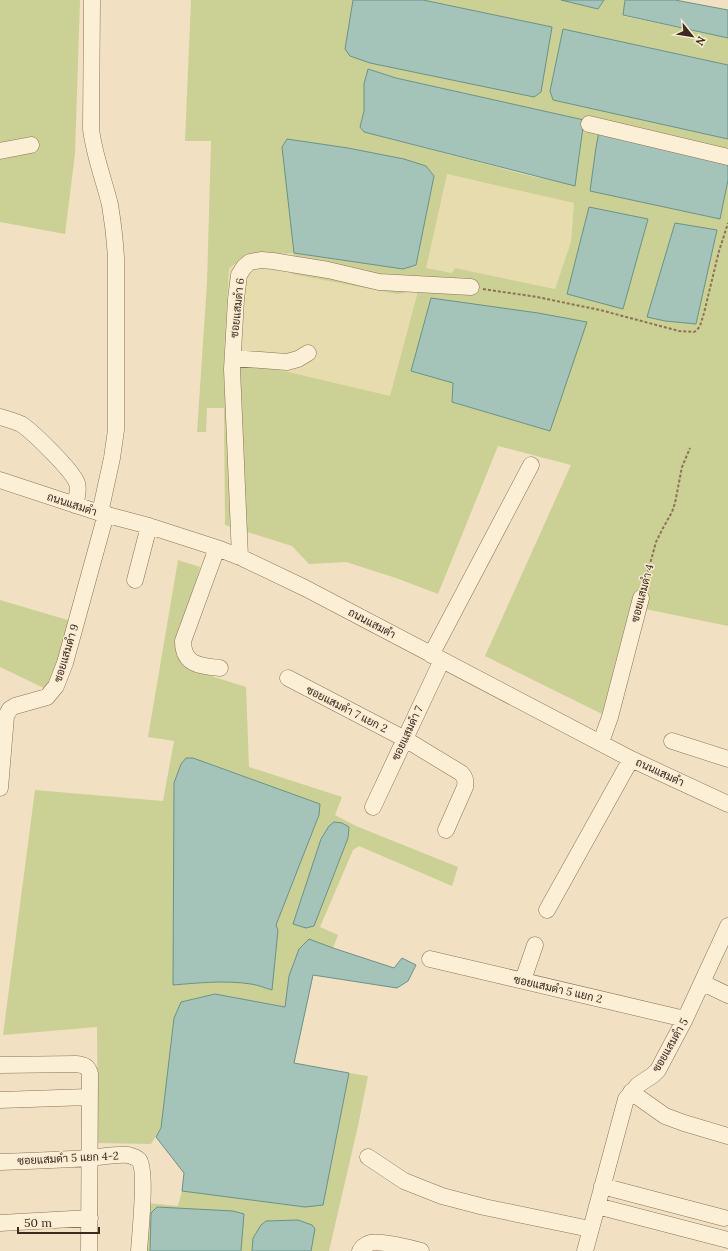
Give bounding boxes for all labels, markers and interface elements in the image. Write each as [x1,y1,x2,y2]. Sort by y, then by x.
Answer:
north arrow [672,16,712,56]
text: N [692,34,709,49]
street label: ซอยแสมดำ 6 [227,277,247,339]
street label: ถนนแสมดำ [45,489,99,519]
street label: ซอยแสมดำ 4 [628,562,657,624]
street label: ถนนแสมดำ [346,605,398,641]
street label: ซอยแสมดำ 9 [51,622,81,684]
street label: ซอยแสมดำ 7 แยก 2 [304,682,390,736]
street label: ซอยแสมดำ 7 [388,703,426,763]
street label: ถนนแสมดำ [634,755,686,789]
street label: ซอยแสมดำ 5 แยก 2 [512,972,604,1006]
street label: ซอยแสมดำ 5 [649,1016,691,1074]
street label: ซอยแสมดำ 5 แยก 4-2 [17,1148,119,1168]
scale bar [18,1209,99,1235]
text: 50 m [24,1215,52,1230]

